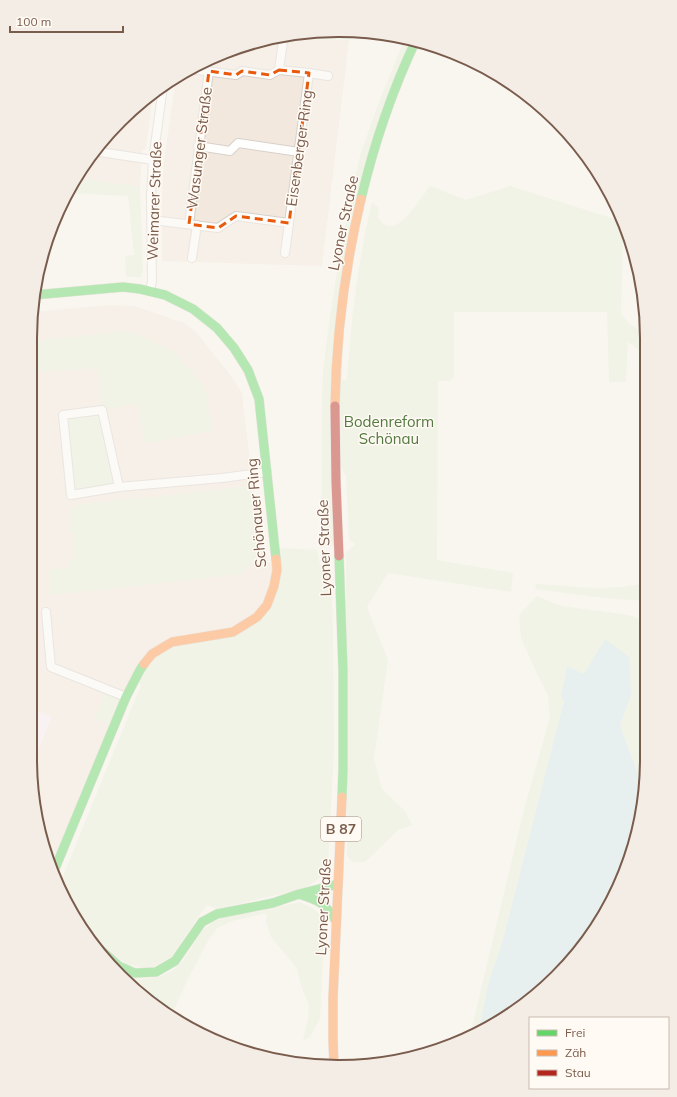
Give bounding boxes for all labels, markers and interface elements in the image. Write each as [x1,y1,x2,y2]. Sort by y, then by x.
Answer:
scale bar [10,8,123,34]
text: 100 m [16,14,51,29]
street label: Wasunger Straße [182,86,216,210]
street label: Eisenberger Ring [281,88,317,208]
street label: Weimarer Straße [142,141,166,261]
street label: Lyoner Straße [324,174,362,272]
park label: Bodenreform Schönau [344,412,434,448]
street label: Schönauer Ring [242,457,270,569]
street label: Lyoner Straße [313,499,335,597]
road number: B 87 [321,817,361,841]
street label: Lyoner Straße [311,858,335,956]
legend [529,1017,669,1089]
text: Frei [565,1025,585,1040]
text: Zäh [565,1045,586,1060]
text: Stau [565,1065,591,1080]

